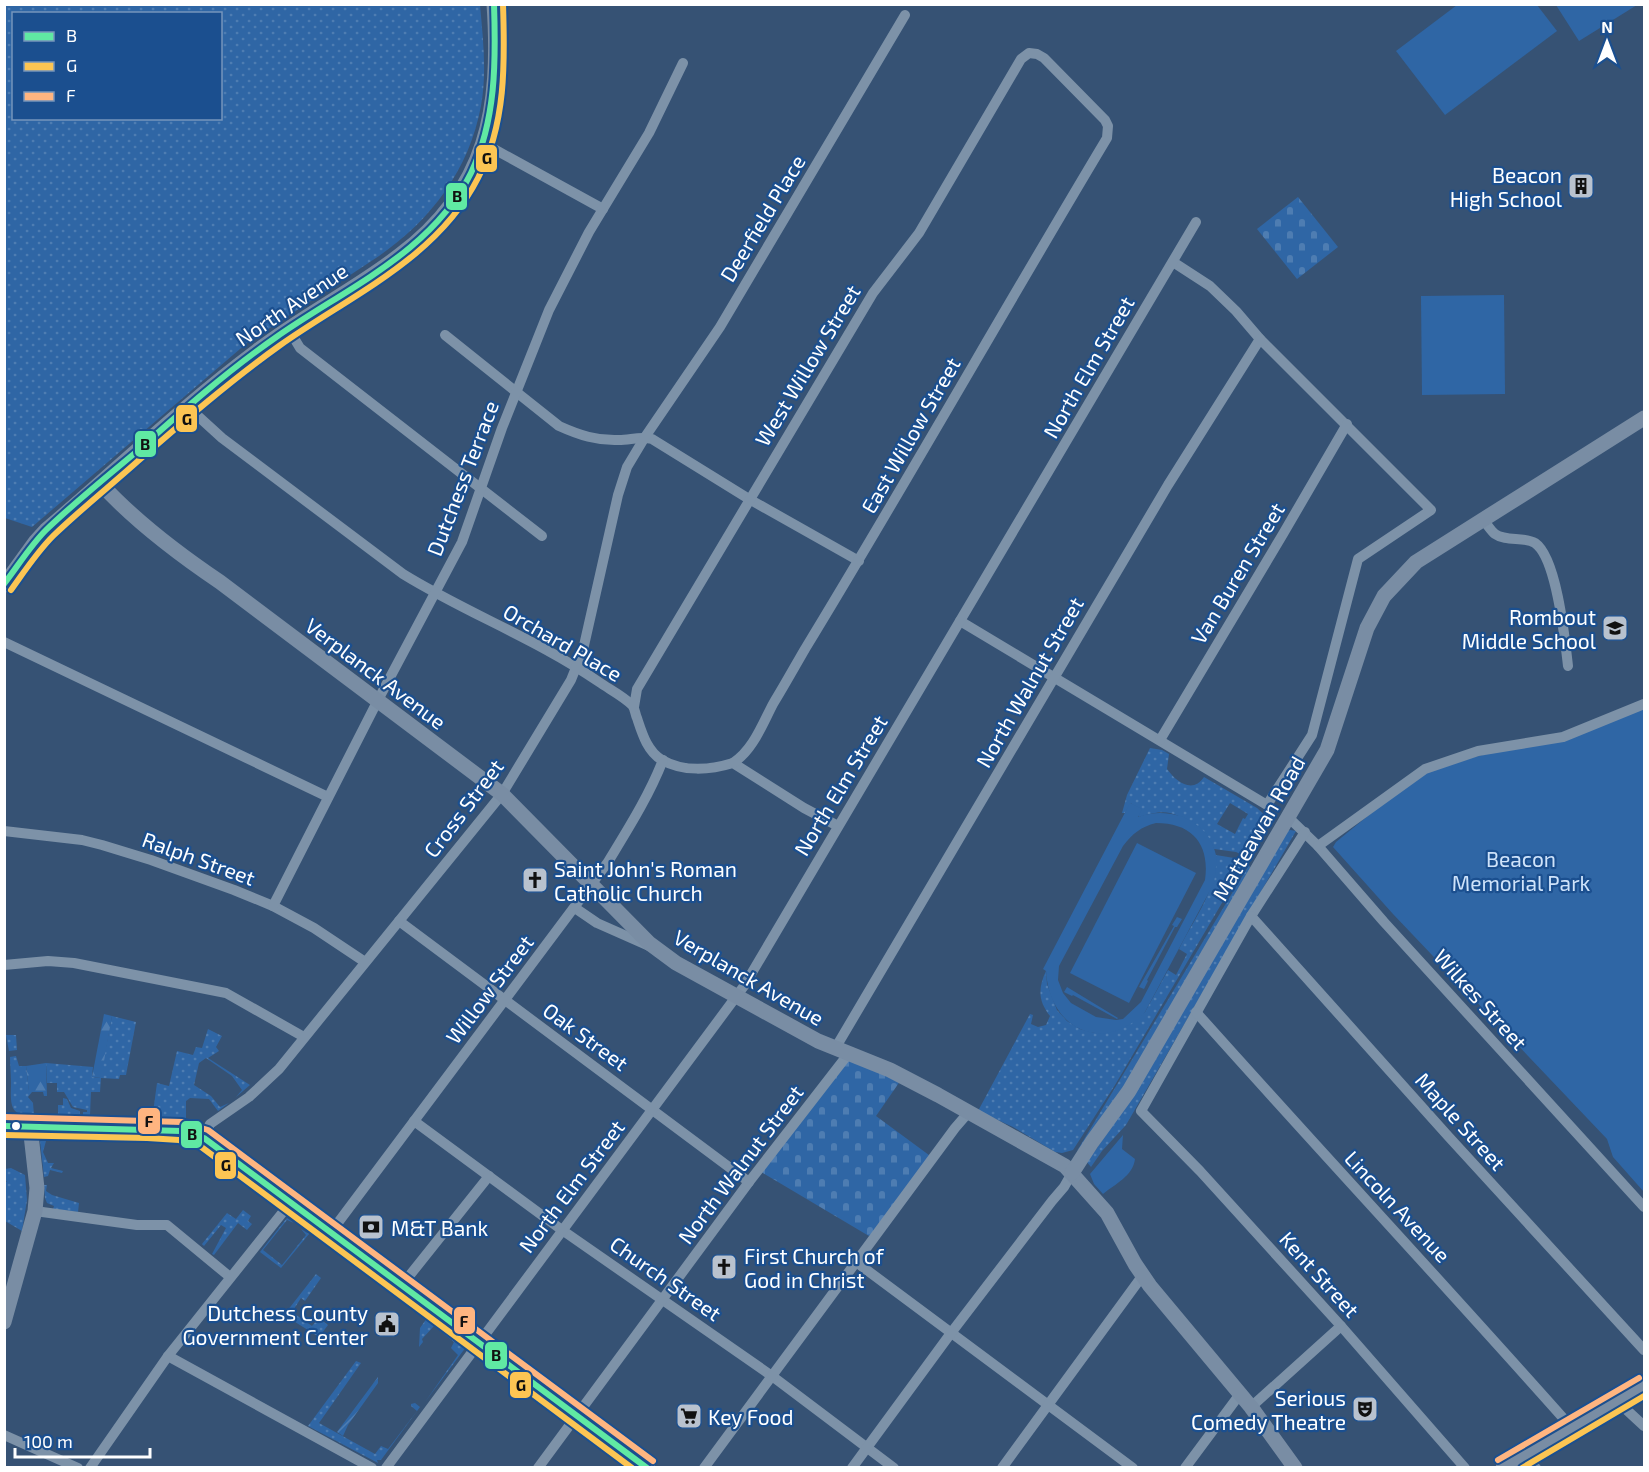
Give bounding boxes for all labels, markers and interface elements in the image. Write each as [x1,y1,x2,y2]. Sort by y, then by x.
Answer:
legend [12,12,222,120]
north arrow [1577,12,1637,72]
text: N [1601,17,1613,36]
text: B [66,24,77,46]
text: G [66,54,77,76]
text: F [66,84,76,106]
line badge: G [475,144,498,173]
text: G [482,148,492,167]
street label: Deerfield Place [714,150,810,286]
place label: Beacon High School [1450,162,1563,211]
building icon: Beacon High School [1566,171,1596,201]
line badge: B [445,182,468,211]
text: B [452,186,462,205]
street label: North Avenue [230,257,352,351]
street label: West Willow Street [749,280,865,450]
street label: North Elm Street [1037,292,1139,442]
street label: East Willow Street [855,353,965,517]
street label: Dutchess Terrace [421,397,503,559]
line badge: G [175,404,198,433]
text: G [182,409,192,428]
line badge: B [134,430,157,458]
text: B [140,434,150,453]
street label: Van Buren Street [1185,498,1289,648]
street label: North Walnut Street [970,592,1088,772]
street label: Orchard Place [499,598,627,686]
place label: Rombout Middle School [1462,604,1597,653]
street label: Verplanck Avenue [301,612,451,734]
school or university icon: Rombout Middle School [1600,613,1630,643]
street label: North Elm Street [788,710,892,860]
street label: Matteawan Road [1206,751,1310,905]
street label: Cross Street [418,754,508,862]
street label: Ralph Street [139,826,259,890]
park label: Beacon Memorial Park [1452,846,1591,895]
place label: Saint John's Roman Catholic Church [554,856,737,905]
church icon: Saint John's Roman Catholic Church [520,865,550,895]
street label: Verplanck Avenue [670,924,828,1030]
street label: Willow Street [440,930,538,1048]
street label: Wilkes Street [1429,944,1533,1054]
street label: Oak Street [539,997,633,1075]
street label: Maple Street [1411,1067,1511,1175]
street label: North Walnut Street [672,1080,808,1248]
line badge: F [137,1107,161,1135]
text: F [145,1111,154,1130]
street label: North Elm Street [513,1115,629,1257]
unlabelled marker [10,1120,22,1132]
line badge: B [180,1120,203,1149]
text: B [187,1124,197,1143]
street label: Lincoln Avenue [1340,1145,1456,1267]
line badge: G [214,1151,237,1180]
text: G [221,1155,231,1174]
bank icon: M&T Bank [356,1212,386,1242]
place label: M&T Bank [391,1215,489,1240]
street label: Kent Street [1275,1226,1365,1322]
street label: Church Street [606,1231,726,1325]
place label: First Church of God in Christ [744,1243,885,1292]
church icon: First Church of God in Christ [709,1252,739,1282]
place label: Dutchess County Government Center [182,1300,369,1349]
line badge: F [453,1306,476,1335]
public building icon: Dutchess County Government Center [372,1309,402,1339]
text: F [460,1311,469,1330]
line badge: B [484,1341,508,1370]
text: B [491,1345,501,1364]
line badge: G [509,1371,532,1399]
text: G [516,1375,526,1394]
place label: Serious Comedy Theatre [1191,1385,1346,1434]
theatre icon: Serious Comedy Theatre [1350,1394,1380,1424]
supermarket icon: Key Food [674,1401,704,1431]
place label: Key Food [708,1404,794,1429]
scale bar [15,1421,150,1459]
text: 100 m [24,1430,73,1452]

